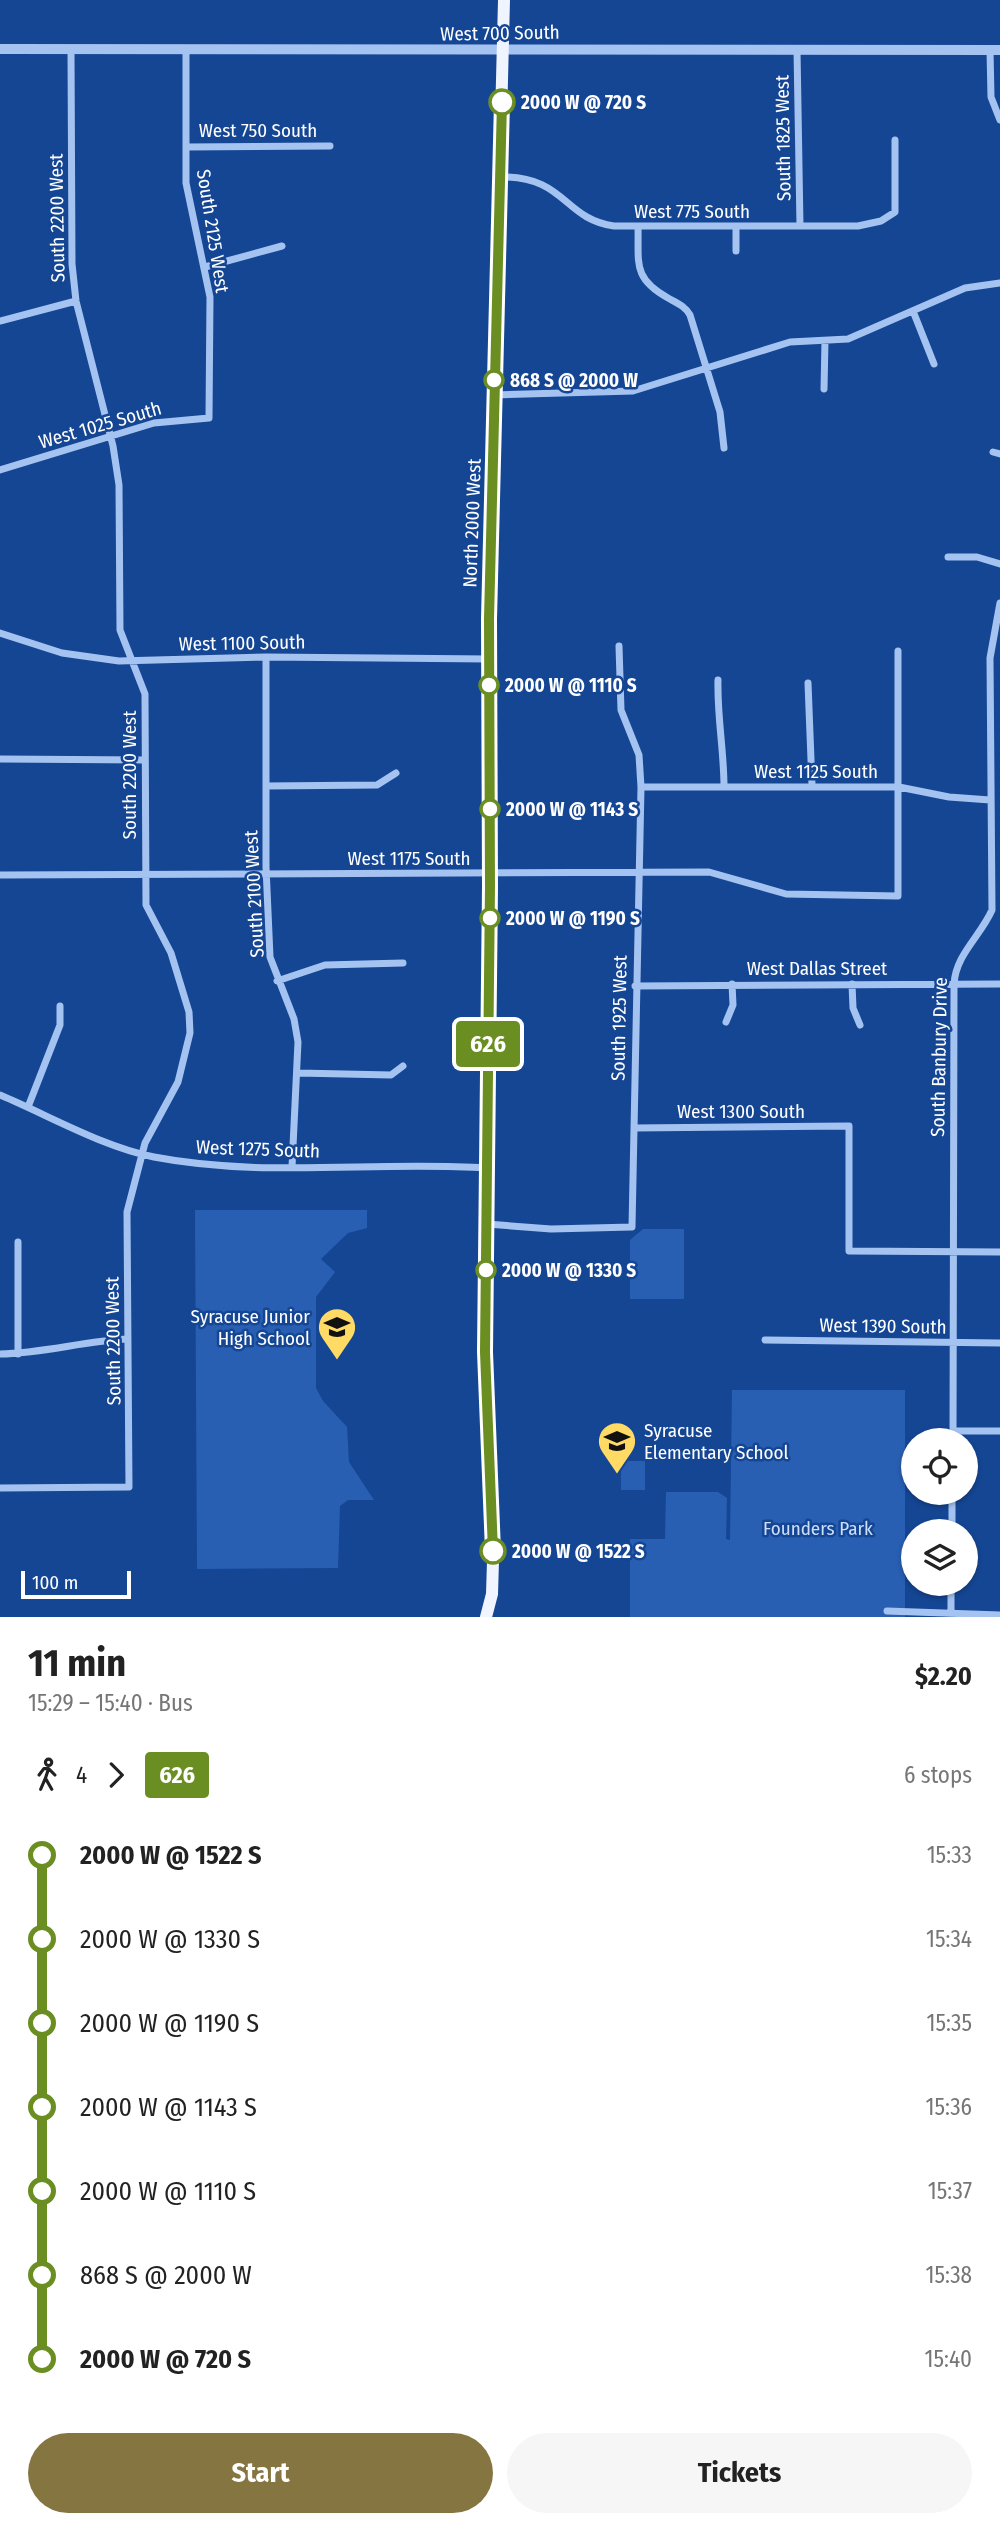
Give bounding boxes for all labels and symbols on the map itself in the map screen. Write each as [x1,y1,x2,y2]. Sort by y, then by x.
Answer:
street label: West 700 South [440,20,560,46]
street label: South 1825 West [770,74,796,201]
marker: 2000 W @ 720 S [489,89,515,115]
place label: 2000 W @ 720 S [520,91,646,114]
street label: West 750 South [199,119,317,142]
street label: South 2200 West [44,153,70,283]
street label: South 2125 West [192,168,234,295]
street label: West 775 South [634,200,750,223]
place label: 868 S @ 2000 W [510,369,638,392]
marker: 868 S @ 2000 W [484,370,504,390]
street label: West 1025 South [36,397,164,453]
street label: North 2000 West [458,457,486,588]
street label: West 1100 South [178,630,306,656]
place label: 2000 W @ 1110 S [504,674,637,697]
marker: 2000 W @ 1110 S [479,675,499,695]
street label: South 2200 West [118,710,141,839]
street label: West 1125 South [754,760,878,783]
place label: 2000 W @ 1143 S [505,798,638,821]
marker: 2000 W @ 1143 S [480,799,500,819]
street label: South 2100 West [239,829,269,958]
street label: West 1175 South [348,847,470,870]
place label: 2000 W @ 1190 S [505,907,640,930]
marker: 2000 W @ 1190 S [480,908,500,928]
street label: South 1925 West [606,954,632,1081]
street label: West Dallas Street [747,957,888,980]
street label: South Banbury Drive [926,977,952,1137]
line badge: 626 [448,1021,528,1067]
street label: West 1300 South [677,1100,805,1123]
street label: West 1275 South [196,1135,320,1163]
place label: 2000 W @ 1330 S [501,1259,636,1282]
marker: 2000 W @ 1330 S [476,1260,496,1280]
street label: South 2200 West [100,1276,126,1406]
place label: Syracuse Junior High School [191,1305,310,1350]
school or university icon: Syracuse Junior High School [316,1306,358,1361]
street label: West 1390 South [819,1313,947,1339]
place label: Syracuse Elementary School [644,1419,789,1464]
school or university icon: Syracuse Elementary School [596,1420,638,1475]
park label: Founders Park [763,1517,873,1540]
marker: 2000 W @ 1522 S [480,1538,506,1564]
place label: 2000 W @ 1522 S [511,1540,645,1563]
scale bar [21,1568,131,1600]

